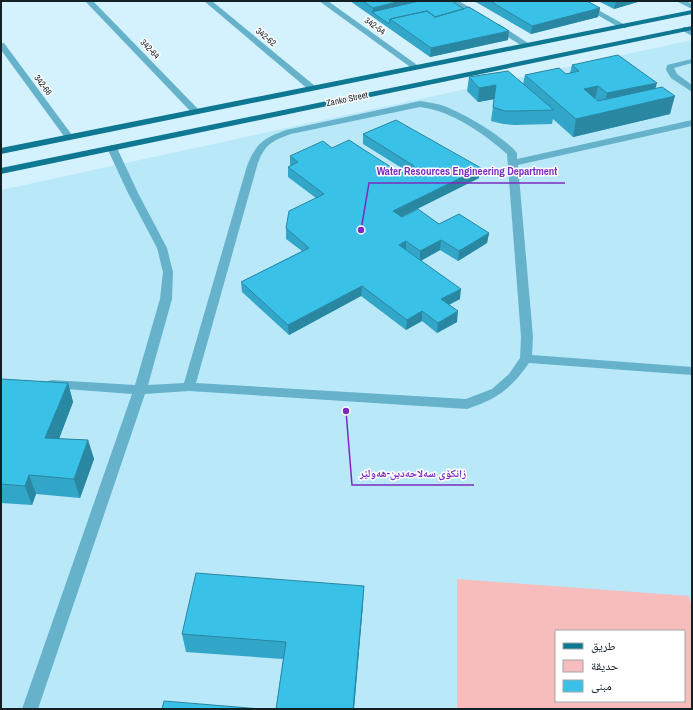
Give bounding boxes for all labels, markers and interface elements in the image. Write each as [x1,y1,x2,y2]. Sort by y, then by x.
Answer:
street label: 342-54 [362,14,388,38]
street label: 342-62 [253,25,279,49]
street label: 342-64 [138,37,162,61]
street label: 342-66 [31,72,55,98]
street label: Zanko Street [325,89,369,109]
callout: Water Resources Engineering Department [369,160,565,183]
text: Water Resources Engineering Department [377,164,557,178]
callout: زانکۆی سەلاحەدین-هەولێر [352,462,474,485]
text: زانکۆی سەلاحەدین-هەولێر [359,466,466,481]
legend [555,630,685,702]
text: طريق [591,638,616,654]
text: حديقة [591,658,619,674]
text: مبنى [591,678,612,694]

